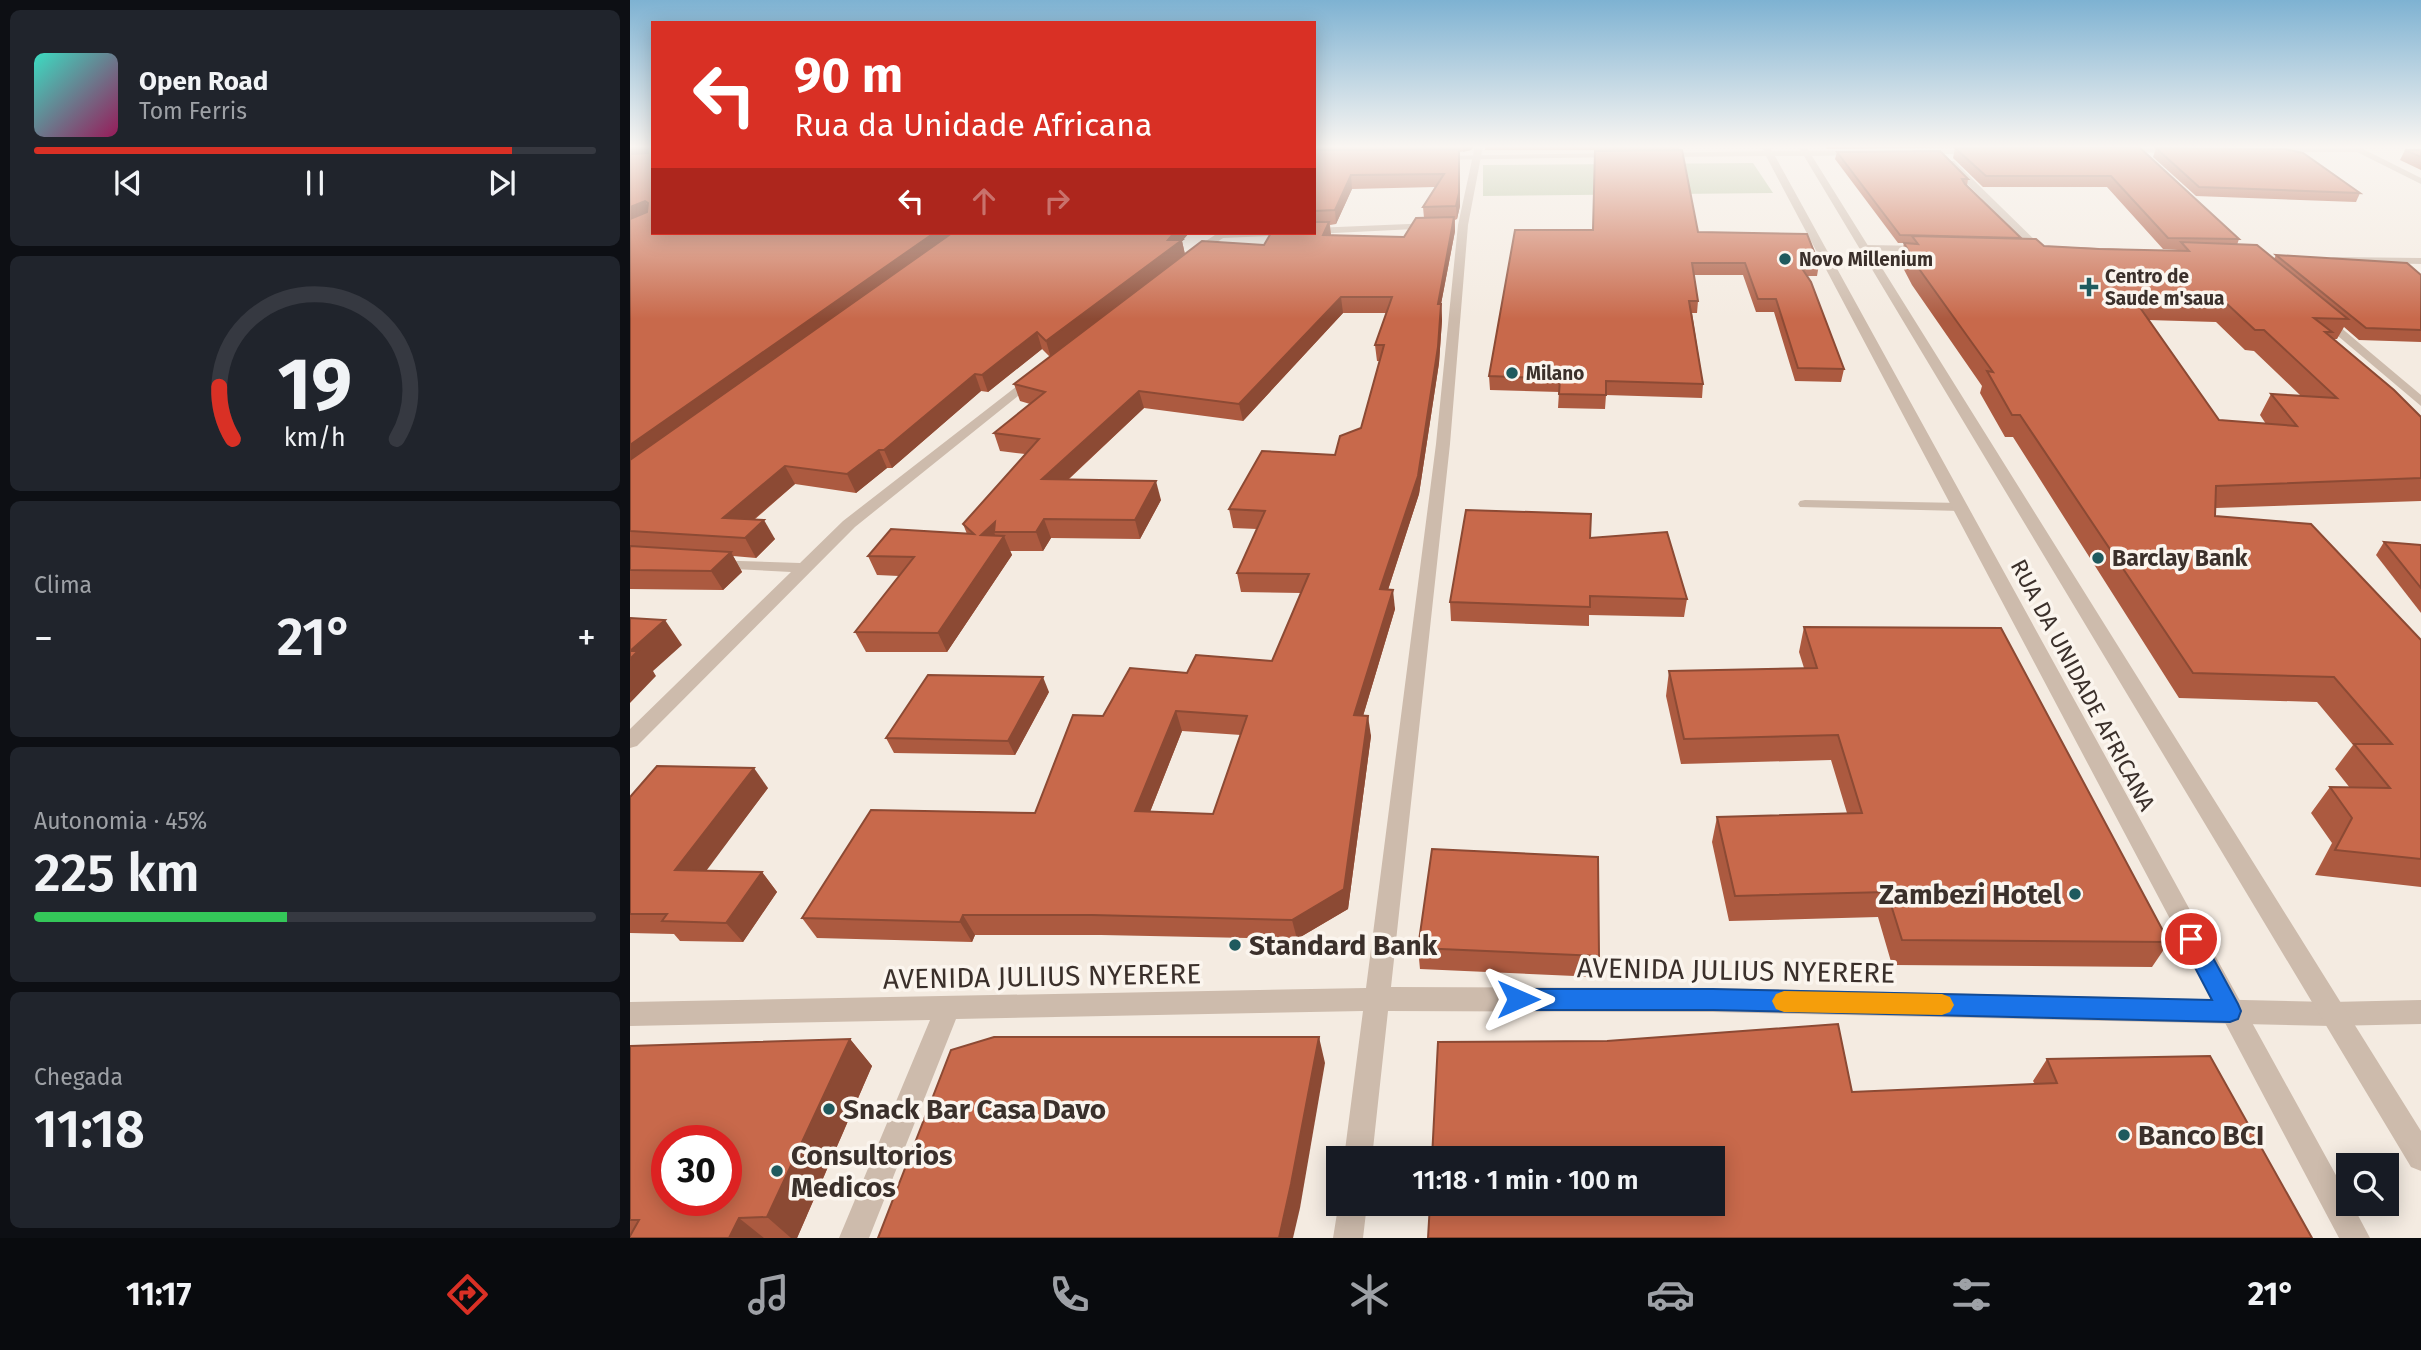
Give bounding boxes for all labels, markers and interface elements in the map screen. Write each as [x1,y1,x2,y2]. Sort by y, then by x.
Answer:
text: 90 m [794,46,903,105]
icon: left [679,49,770,140]
text: Open Road [139,66,268,97]
text: Tom Ferris [139,97,247,125]
text: Rua da Unidade Africana [794,106,1152,144]
icon: previous [109,164,147,202]
icon: pause [296,164,334,202]
icon: next [483,164,521,202]
icon: left [892,182,930,220]
icon: ahead [965,182,1003,220]
icon: right [1038,182,1076,220]
place label: Novo Millenium [1799,248,1933,271]
marker: Novo Millenium [1777,251,1793,267]
place label: Centro de Saude m'saua [2105,265,2224,310]
marker: Centro de Saude m'saua [2079,277,2099,297]
text: 19 [278,342,352,429]
place label: Milano [1526,362,1584,385]
marker: Milano [1504,365,1520,381]
text: km/h [284,423,346,453]
place label: Barclay Bank [2112,544,2248,572]
marker: Barclay Bank [2090,550,2106,566]
street label: RUA DA UNIDADE AFRICANA [2005,555,2162,816]
text: Clima [34,571,92,599]
text: 21° [277,606,353,669]
text: − [34,615,53,661]
text: + [577,615,596,661]
text: Autonomia · 45% [34,807,207,835]
text: 225 km [34,842,200,905]
place label: Zambezi Hotel [1879,878,2062,911]
marker: Zambezi Hotel [2067,886,2083,902]
pin [2161,909,2221,969]
icon: arrive [2172,920,2210,958]
place label: Standard Bank [1249,929,1438,962]
marker: Standard Bank [1227,937,1243,953]
street label: AVENIDA JULIUS NYERERE [1577,951,1895,990]
street label: AVENIDA JULIUS NYERERE [883,957,1201,996]
position arrow [1481,962,1555,1036]
text: Chegada [34,1063,123,1091]
place label: Snack Bar Casa Davo [843,1093,1106,1126]
text: 11:18 [34,1098,145,1161]
marker: Snack Bar Casa Davo [821,1101,837,1117]
place label: Banco BCI [2138,1119,2264,1152]
speed limit sign: 30 [651,1125,742,1216]
marker: Banco BCI [2116,1127,2132,1143]
place label: Consultorios Medicos [791,1139,953,1204]
map controls [2336,1153,2399,1216]
button: search [2336,1153,2399,1216]
marker: Consultorios Medicos [769,1163,785,1179]
text: 11:18 · 1 min · 100 m [1412,1165,1639,1196]
icon: directions [443,1270,492,1319]
icon: music [744,1270,793,1319]
icon: phone [1045,1270,1094,1319]
icon: climate [1345,1270,1394,1319]
icon: car [1646,1270,1695,1319]
icon: filters [1947,1270,1996,1319]
text: 11:17 [126,1275,191,1313]
text: 21° [2248,1275,2295,1313]

